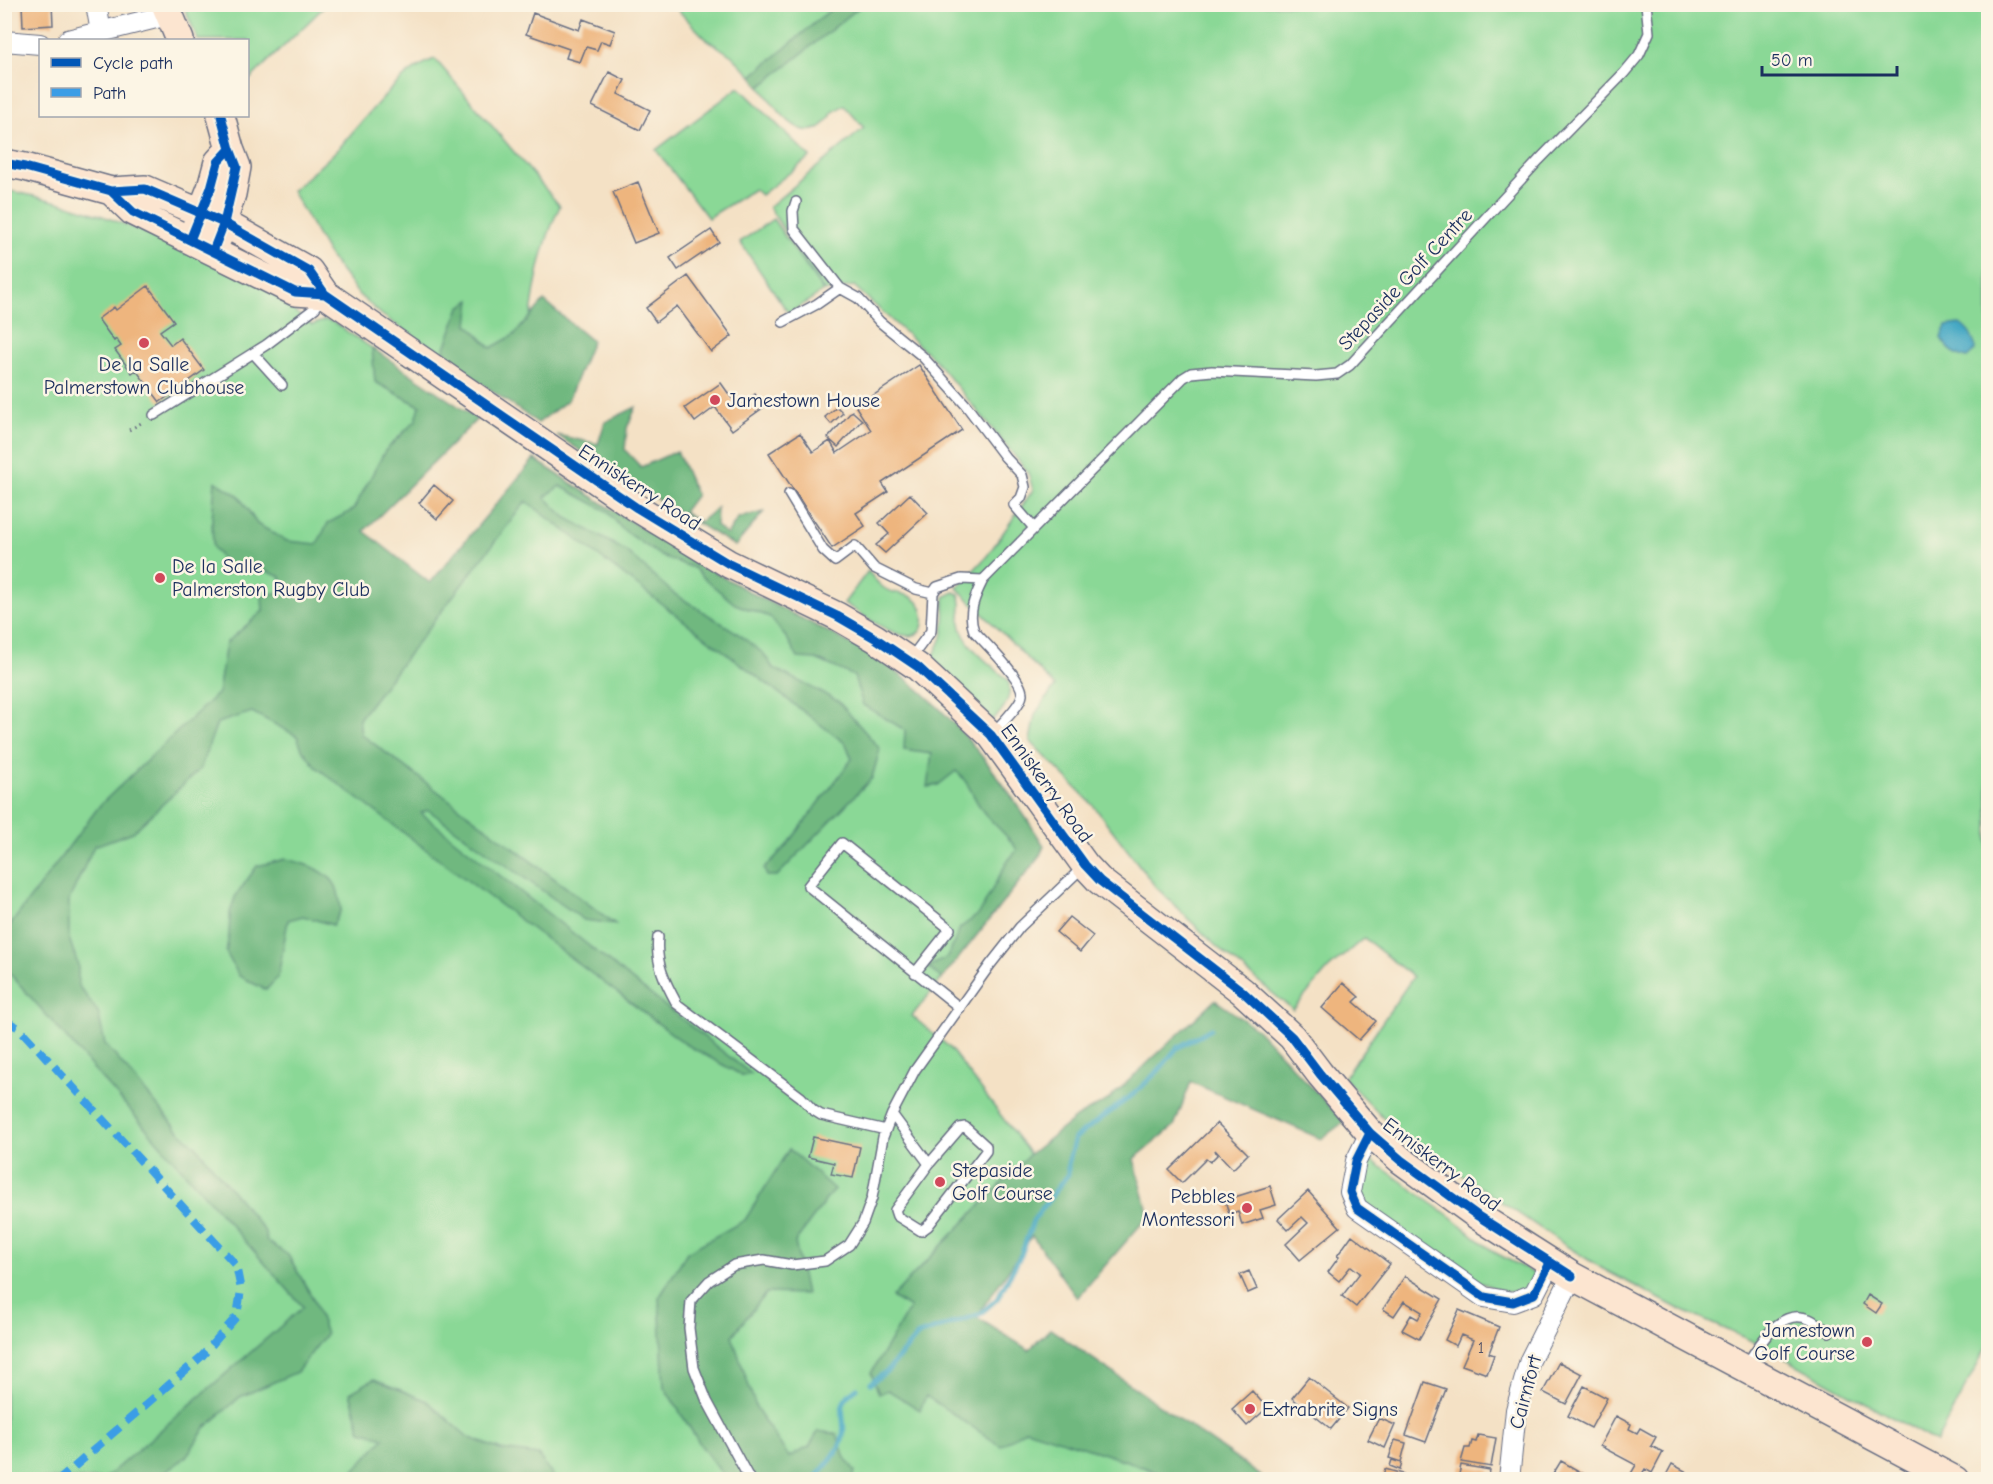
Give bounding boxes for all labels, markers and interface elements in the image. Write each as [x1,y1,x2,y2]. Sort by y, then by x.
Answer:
legend [39,39,249,117]
scale bar [1762,39,1897,77]
text: 50 m [1771,50,1813,71]
text: Cycle path [93,53,173,74]
text: Path [93,83,126,104]
street label: Stepaside Golf Centre [1334,204,1477,355]
marker: De la Salle Palmerstown Clubhouse [137,336,151,350]
place label: De la Salle Palmerstown Clubhouse [44,353,244,399]
place label: Jamestown House [727,389,880,412]
marker: Jamestown House [708,393,722,407]
street label: Enniskerry Road [574,439,705,535]
place label: De la Salle Palmerston Rugby Club [172,555,370,601]
marker: De la Salle Palmerston Rugby Club [153,571,167,585]
street label: Enniskerry Road [996,719,1097,847]
street label: Enniskerry Road [1378,1113,1505,1216]
place label: Stepaside Golf Course [952,1159,1053,1205]
marker: Stepaside Golf Course [933,1175,947,1189]
place label: Pebbles Montessori [1142,1185,1235,1231]
marker: Pebbles Montessori [1240,1201,1254,1215]
place label: Jamestown Golf Course [1754,1319,1855,1365]
marker: Jamestown Golf Course [1860,1335,1874,1349]
house number: 1 [1478,1339,1484,1357]
street label: Cairnfort [1505,1351,1547,1432]
place label: Extrabrite Signs [1262,1398,1398,1421]
marker: Extrabrite Signs [1243,1402,1257,1416]

